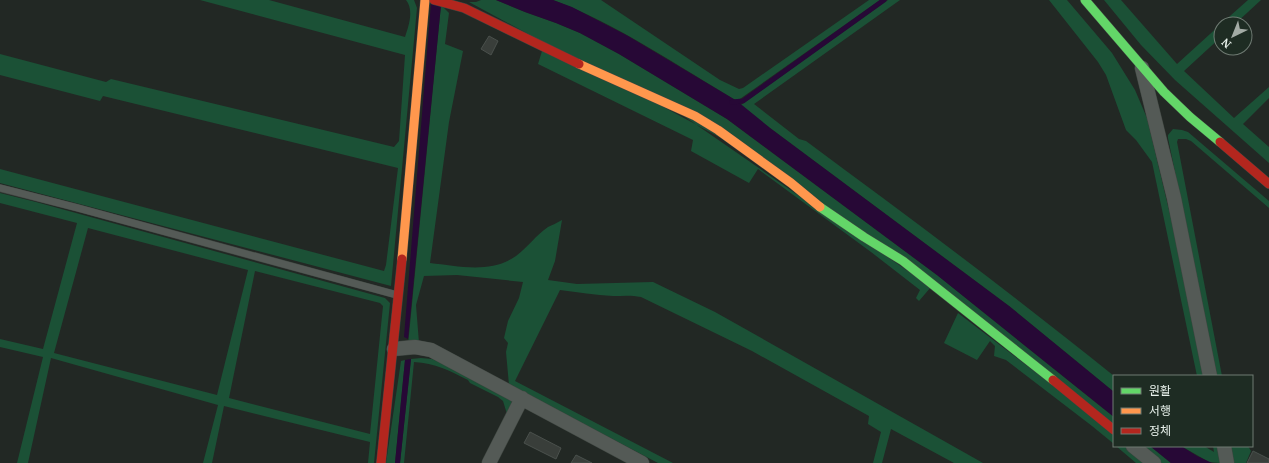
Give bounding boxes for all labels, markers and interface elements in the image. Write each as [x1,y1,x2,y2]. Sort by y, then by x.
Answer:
north arrow [1213,16,1253,56]
text: N [1218,35,1234,51]
legend [1113,375,1253,447]
text: 원활 [1149,383,1171,398]
text: 서행 [1149,403,1171,418]
text: 정체 [1149,423,1171,438]

